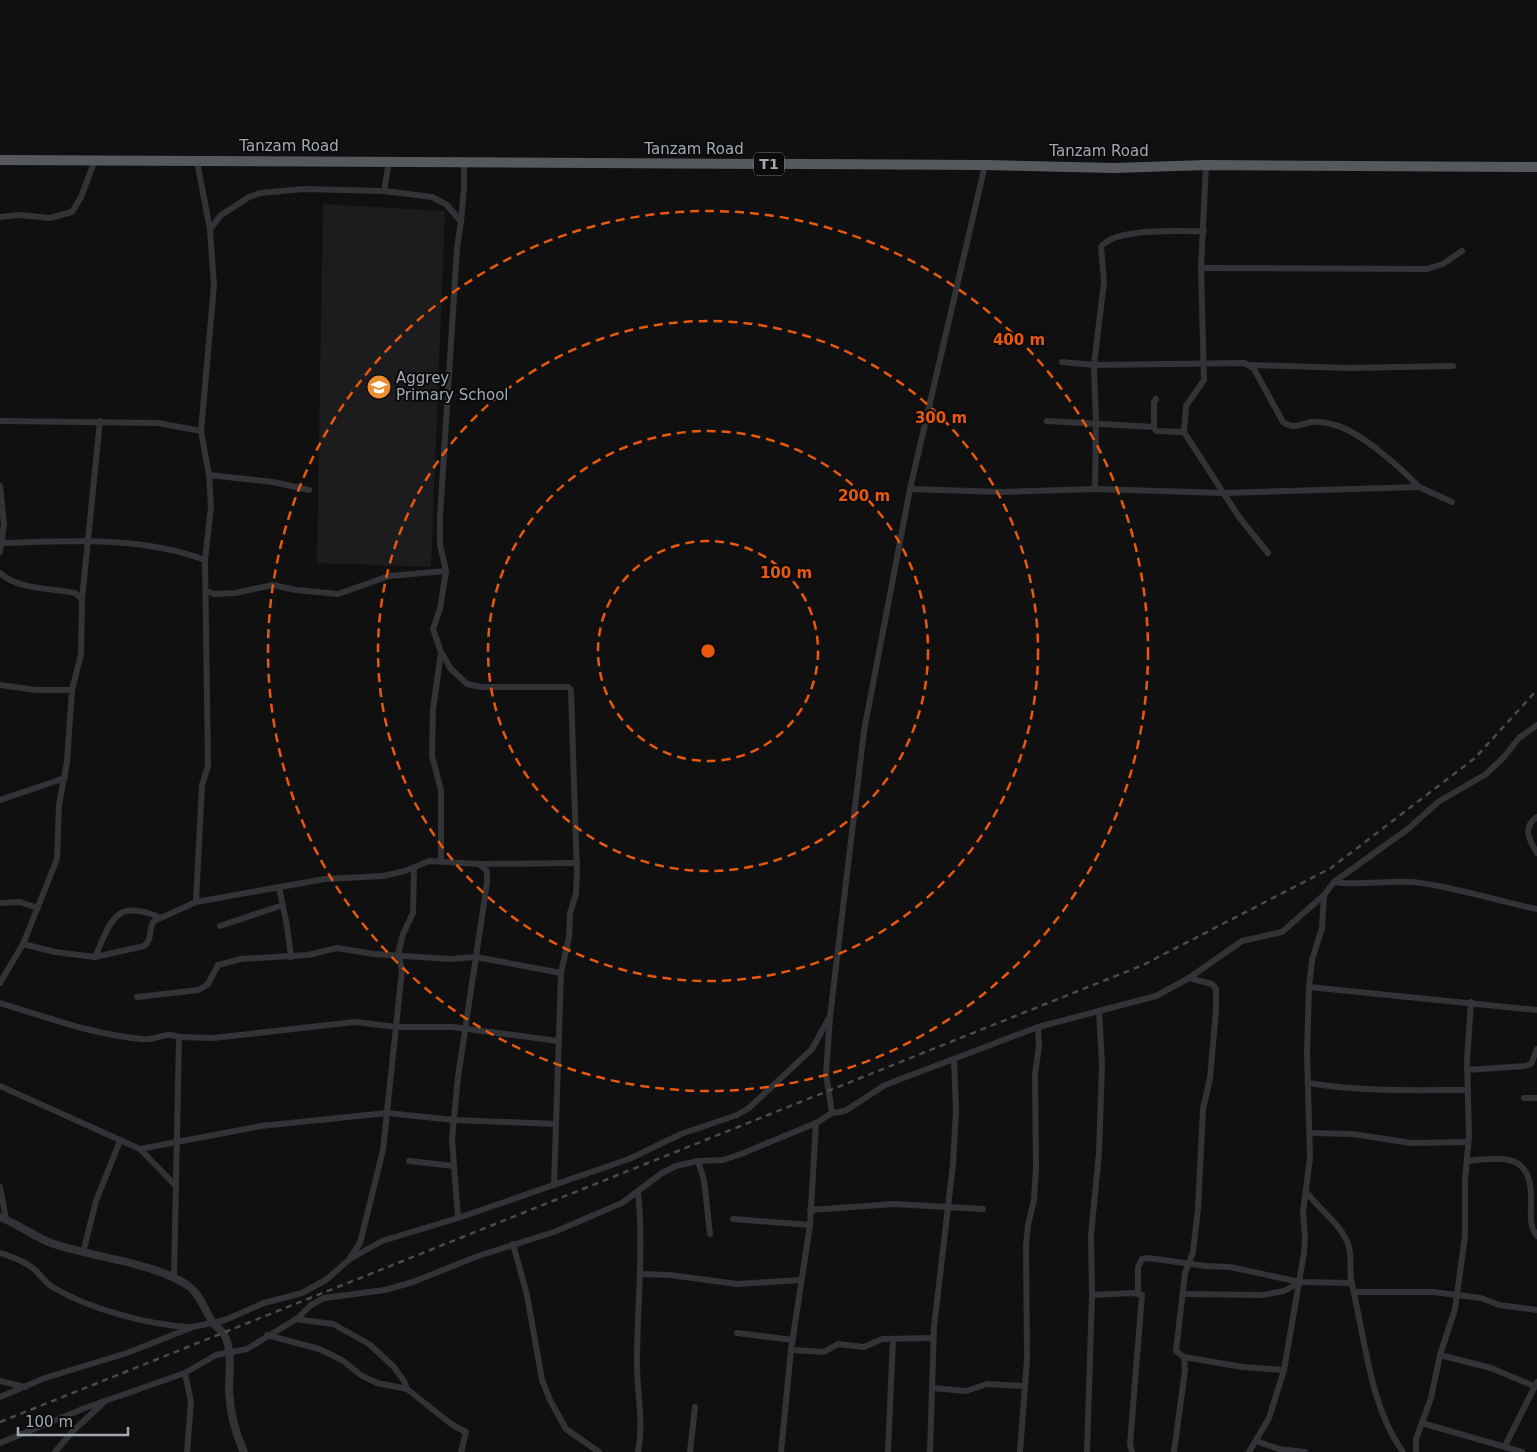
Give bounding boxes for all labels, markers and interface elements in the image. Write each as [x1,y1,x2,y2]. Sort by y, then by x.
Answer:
street label: Tanzam Road [238,137,339,155]
street label: Tanzam Road [643,140,744,158]
street label: Tanzam Road [1048,142,1149,160]
road number: T1 [754,152,784,175]
text: 400 m [993,331,1045,349]
place label: Aggrey Primary School [396,369,509,404]
school or university icon: Aggrey Primary School [366,374,392,400]
text: 300 m [915,409,967,427]
text: 200 m [838,487,890,505]
text: 100 m [760,564,812,582]
centre of rings [699,642,717,660]
scale bar [18,1404,128,1436]
text: 100 m [25,1413,73,1431]

